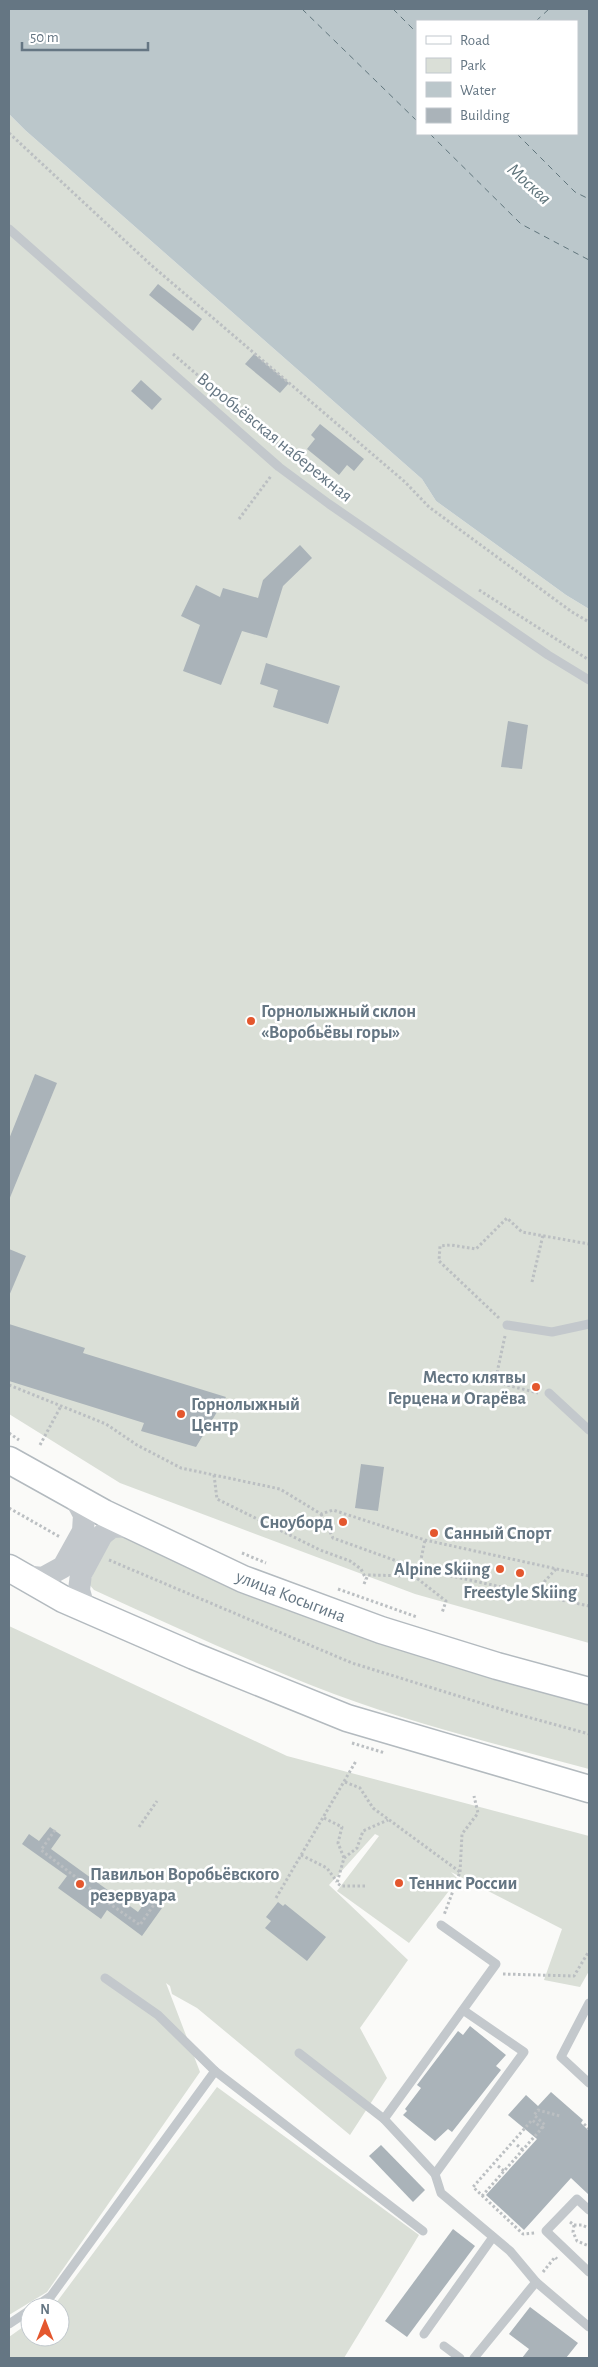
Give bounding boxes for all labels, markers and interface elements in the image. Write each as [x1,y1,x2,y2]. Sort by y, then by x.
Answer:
scale bar [22,20,149,52]
legend [416,20,578,135]
text: 50 m [30,30,59,45]
text: Road [460,33,490,48]
text: Park [460,58,486,73]
text: Water [460,83,496,98]
text: Building [460,108,510,123]
water label: Москва [504,160,554,208]
street label: Воробьёвская набережная [193,369,356,506]
place label: Горнолыжный склон «Воробьёвы горы» [261,1003,416,1042]
marker: Горнолыжный склон «Воробьёвы горы» [245,1015,257,1027]
place label: Место клятвы Герцена и Огарёва [387,1369,526,1408]
marker: Место клятвы Герцена и Огарёва [530,1381,542,1393]
place label: Горнолыжный Центр [191,1396,300,1435]
marker: Горнолыжный Центр [175,1408,187,1420]
place label: Сноуборд [260,1514,333,1532]
marker: Сноуборд [337,1516,349,1528]
place label: Санный Спорт [444,1525,552,1543]
marker: Санный Спорт [428,1527,440,1539]
place label: Alpine Skiing [394,1561,491,1579]
marker: Alpine Skiing [494,1563,506,1575]
street label: улица Косыгина [232,1567,348,1626]
marker: Freestyle Skiing [514,1567,526,1579]
place label: Freestyle Skiing [463,1584,578,1602]
place label: Павильон Воробьёвского резервуара [90,1866,279,1905]
place label: Теннис России [409,1875,517,1893]
marker: Теннис России [393,1877,405,1889]
marker: Павильон Воробьёвского резервуара [74,1878,86,1890]
north arrow [20,2297,70,2347]
text: N [40,2303,50,2317]

